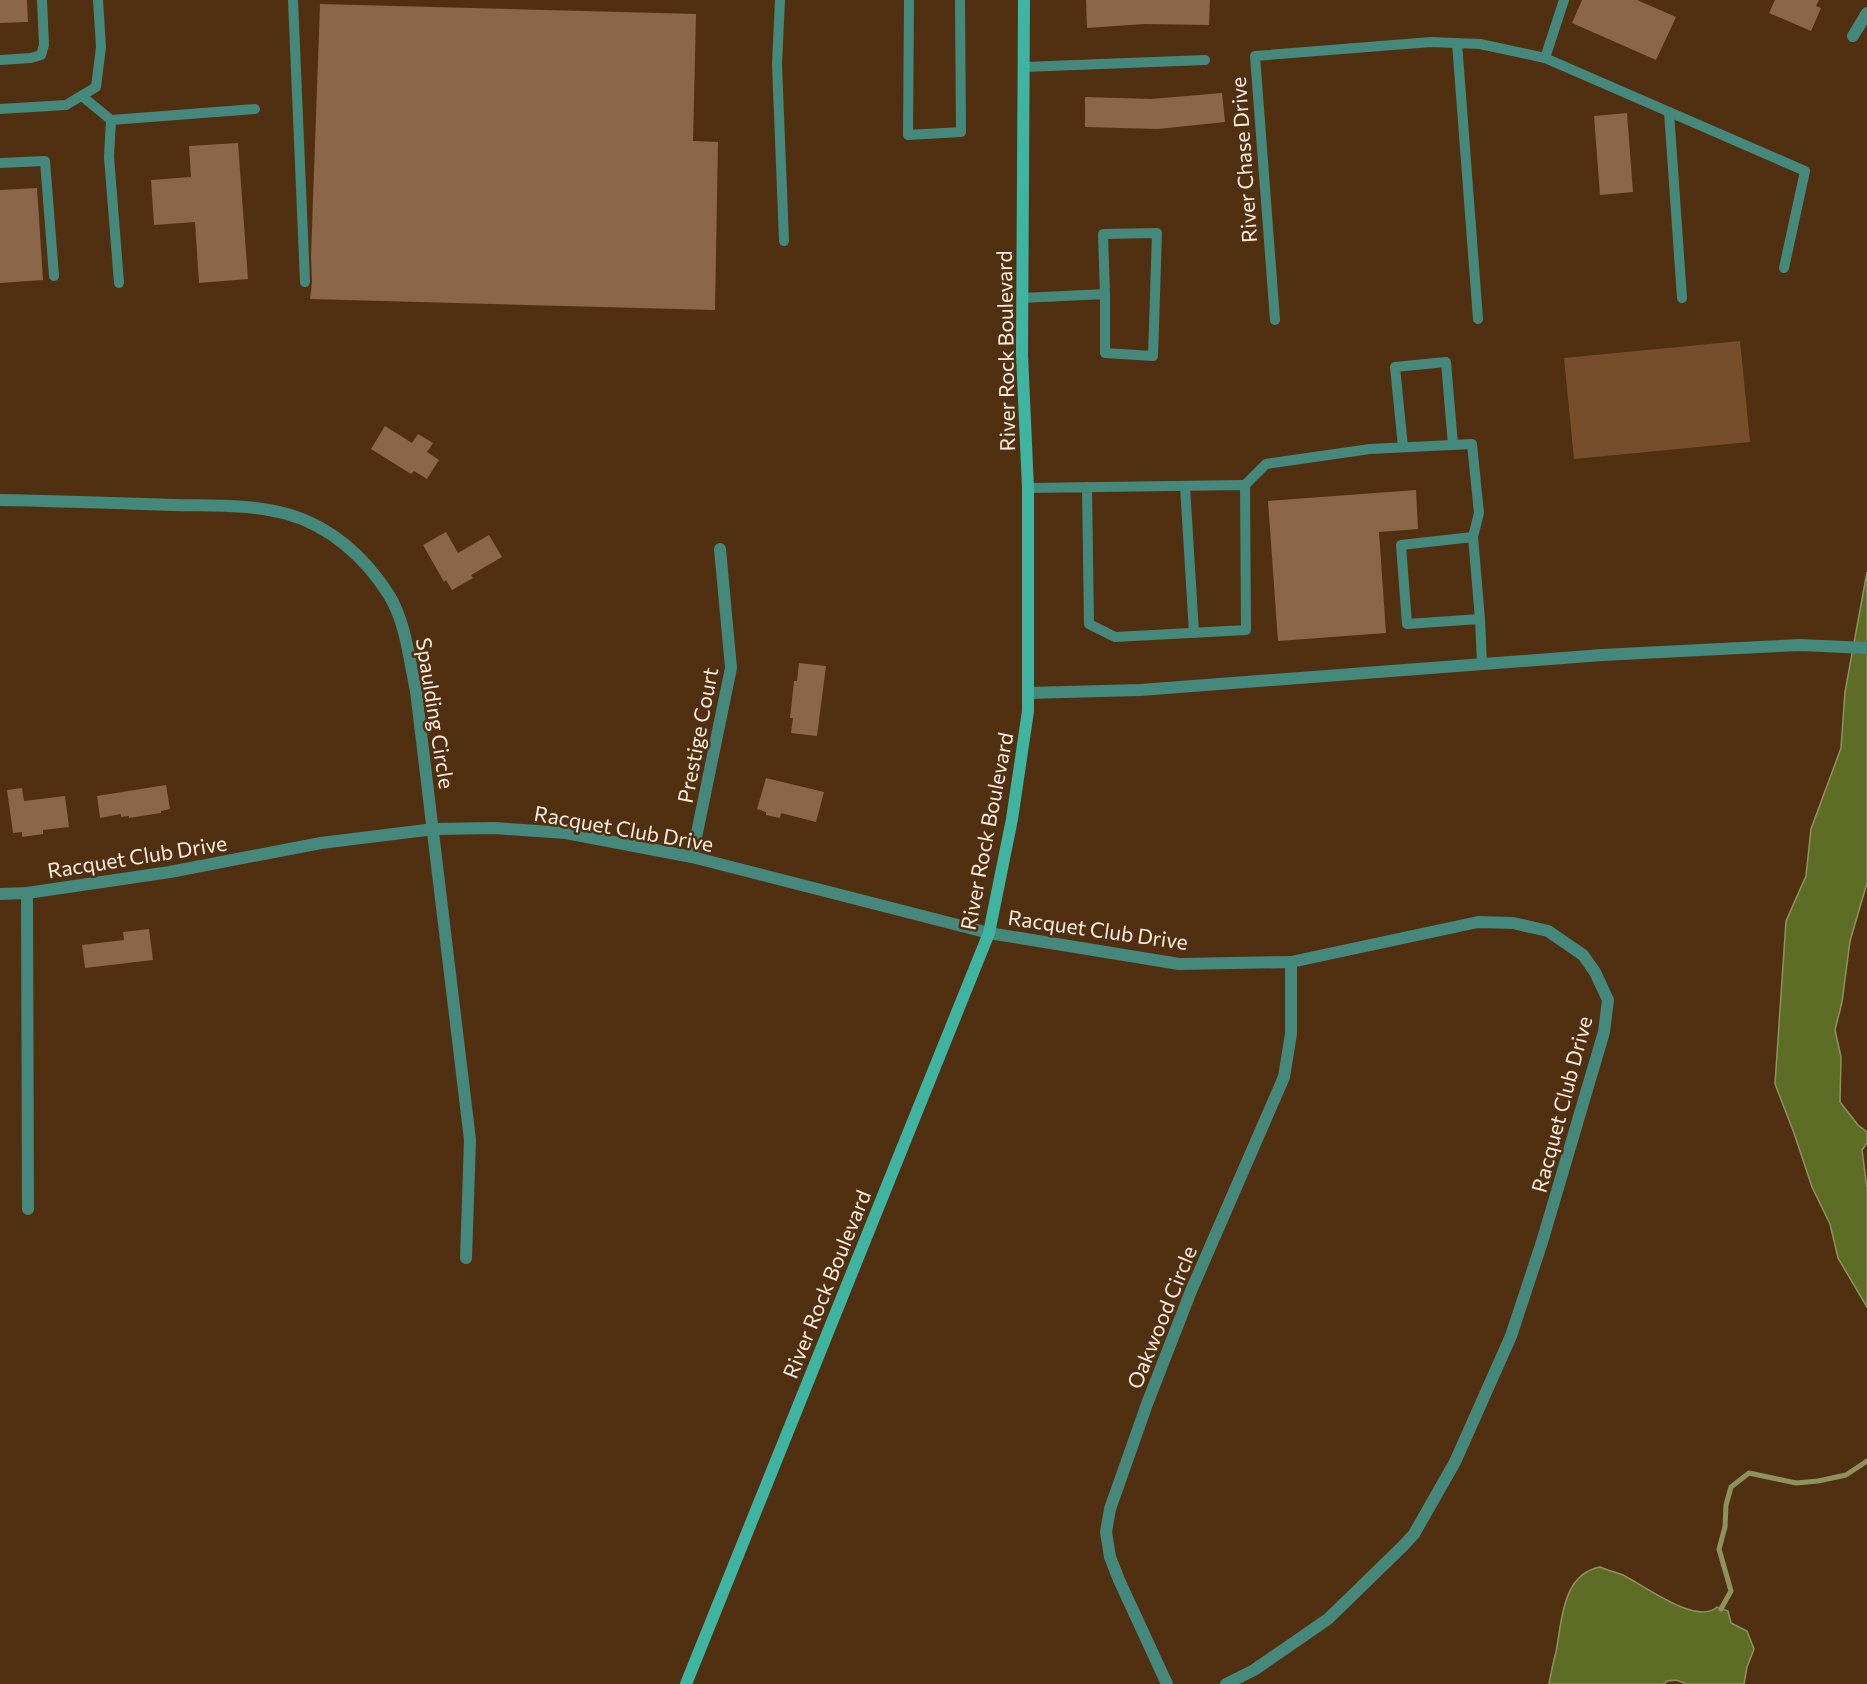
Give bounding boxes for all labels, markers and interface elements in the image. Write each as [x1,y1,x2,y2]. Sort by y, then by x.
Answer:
street label: River Chase Drive [1225,76,1261,244]
street label: River Rock Boulevard [991,250,1019,452]
street label: Spaulding Circle [412,636,460,790]
street label: Prestige Court [672,665,722,805]
street label: River Rock Boulevard [955,730,1017,932]
street label: Racquet Club Drive [532,800,716,856]
street label: Racquet Club Drive [45,829,229,883]
street label: Racquet Club Drive [1006,904,1190,954]
street label: Racquet Club Drive [1525,1013,1597,1195]
street label: River Rock Boulevard [777,1186,875,1382]
street label: Oakwood Circle [1121,1242,1201,1392]

